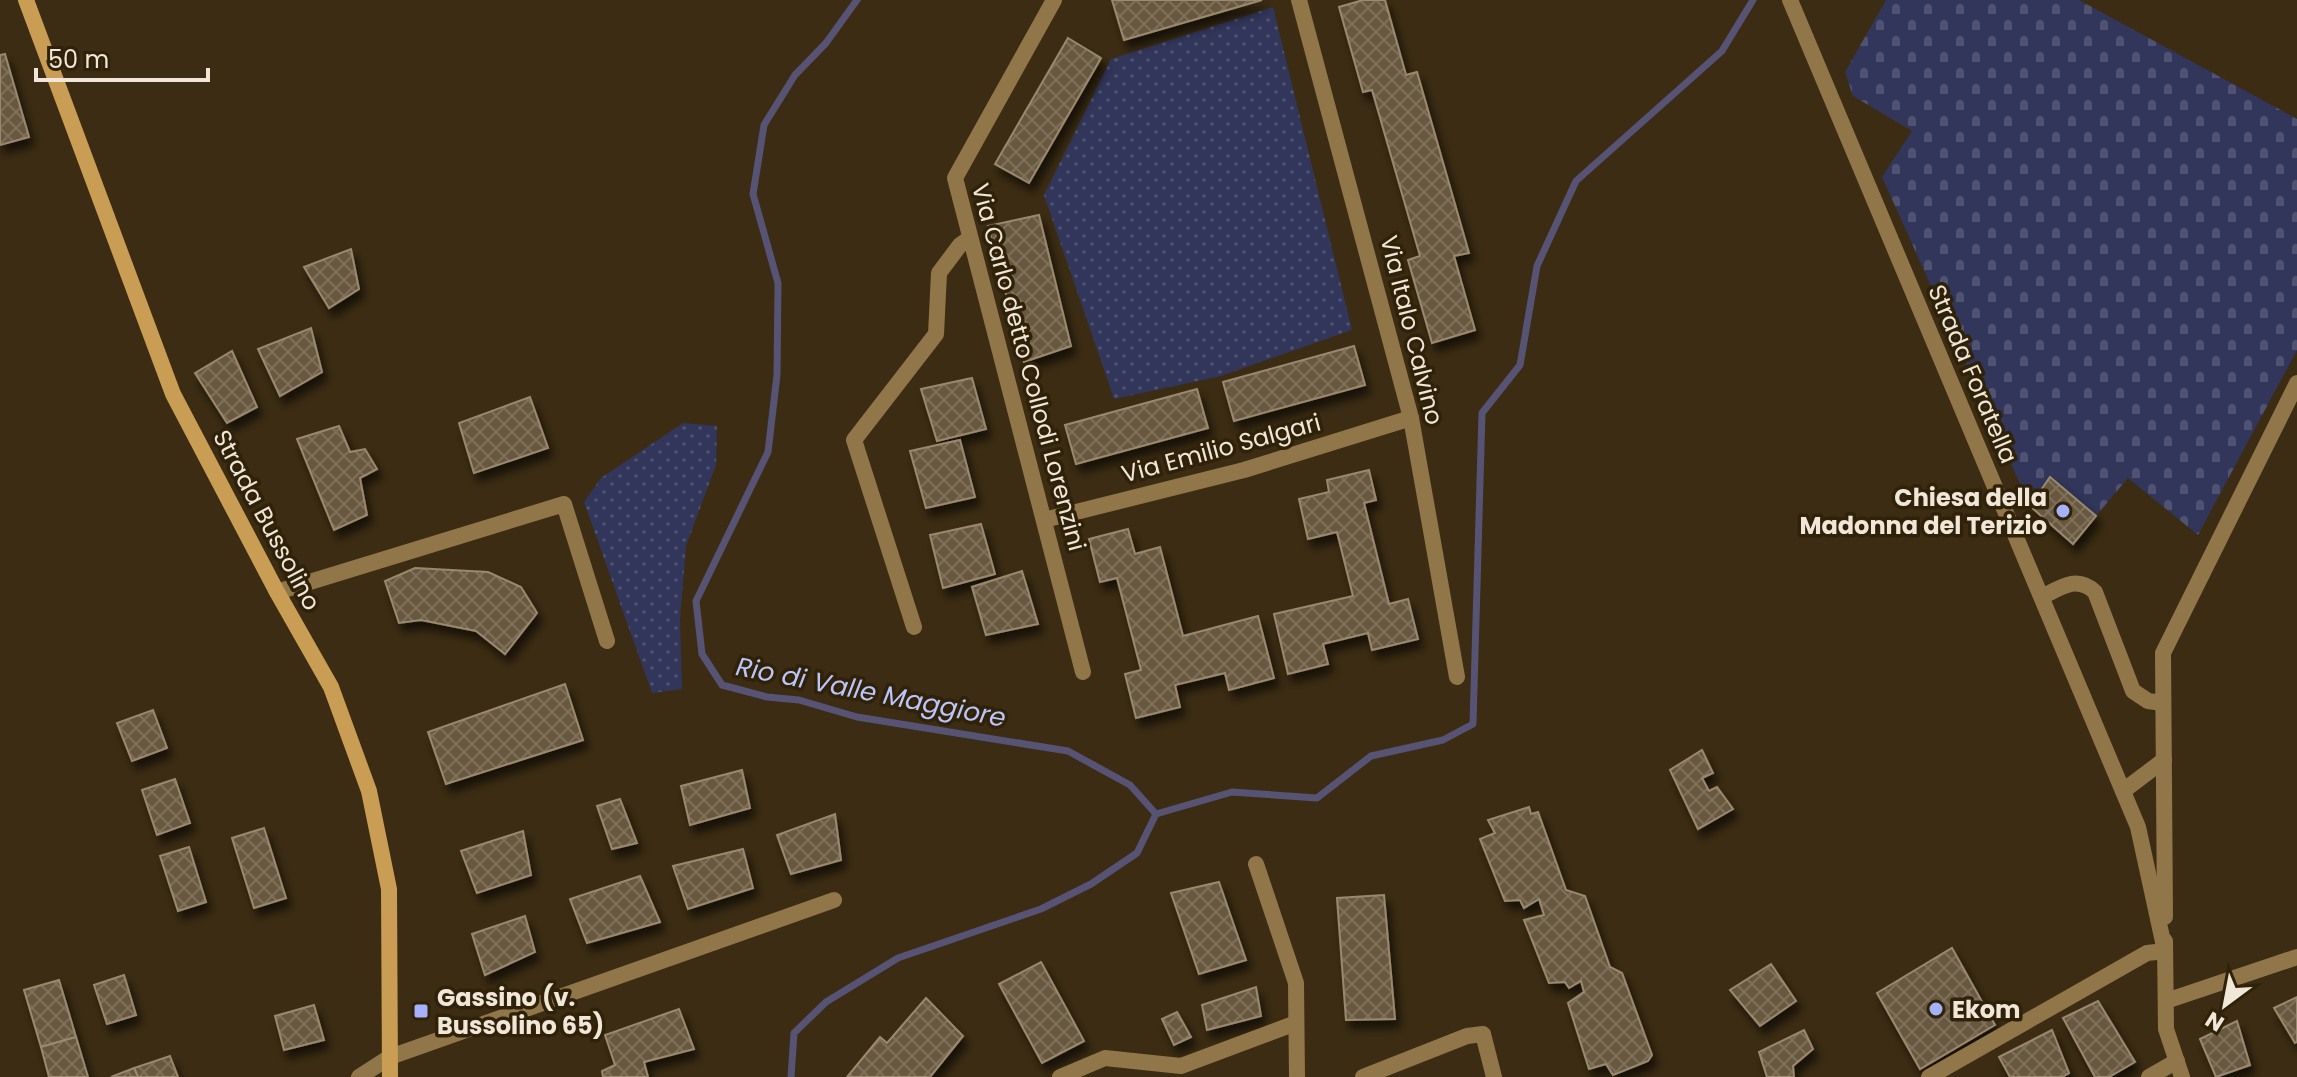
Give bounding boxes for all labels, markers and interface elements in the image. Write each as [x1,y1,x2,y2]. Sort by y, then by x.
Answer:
scale bar [36,32,208,82]
text: 50 m [48,43,109,76]
street label: Via Carlo detto Collodi Lorenzini [964,180,1094,554]
street label: Via Italo Calvino [1373,232,1451,428]
street label: Strada Foratella [1920,280,2026,468]
street label: Via Emilio Salgari [1118,406,1324,490]
street label: Strada Bussolino [206,424,328,616]
place label: Chiesa della Madonna del Terizio [1800,481,2047,542]
marker: Chiesa della Madonna del Terizio [2054,502,2072,520]
water label: Rio di Valle Maggiore [733,648,1009,736]
north arrow [2185,965,2265,1045]
place label: Gassino (v. Bussolino 65) [437,981,604,1042]
place label: Ekom [1952,993,2021,1026]
marker: Ekom [1927,1000,1945,1018]
marker: Gassino (v. Bussolino 65) [412,1002,430,1020]
text: N [2199,1004,2230,1039]

